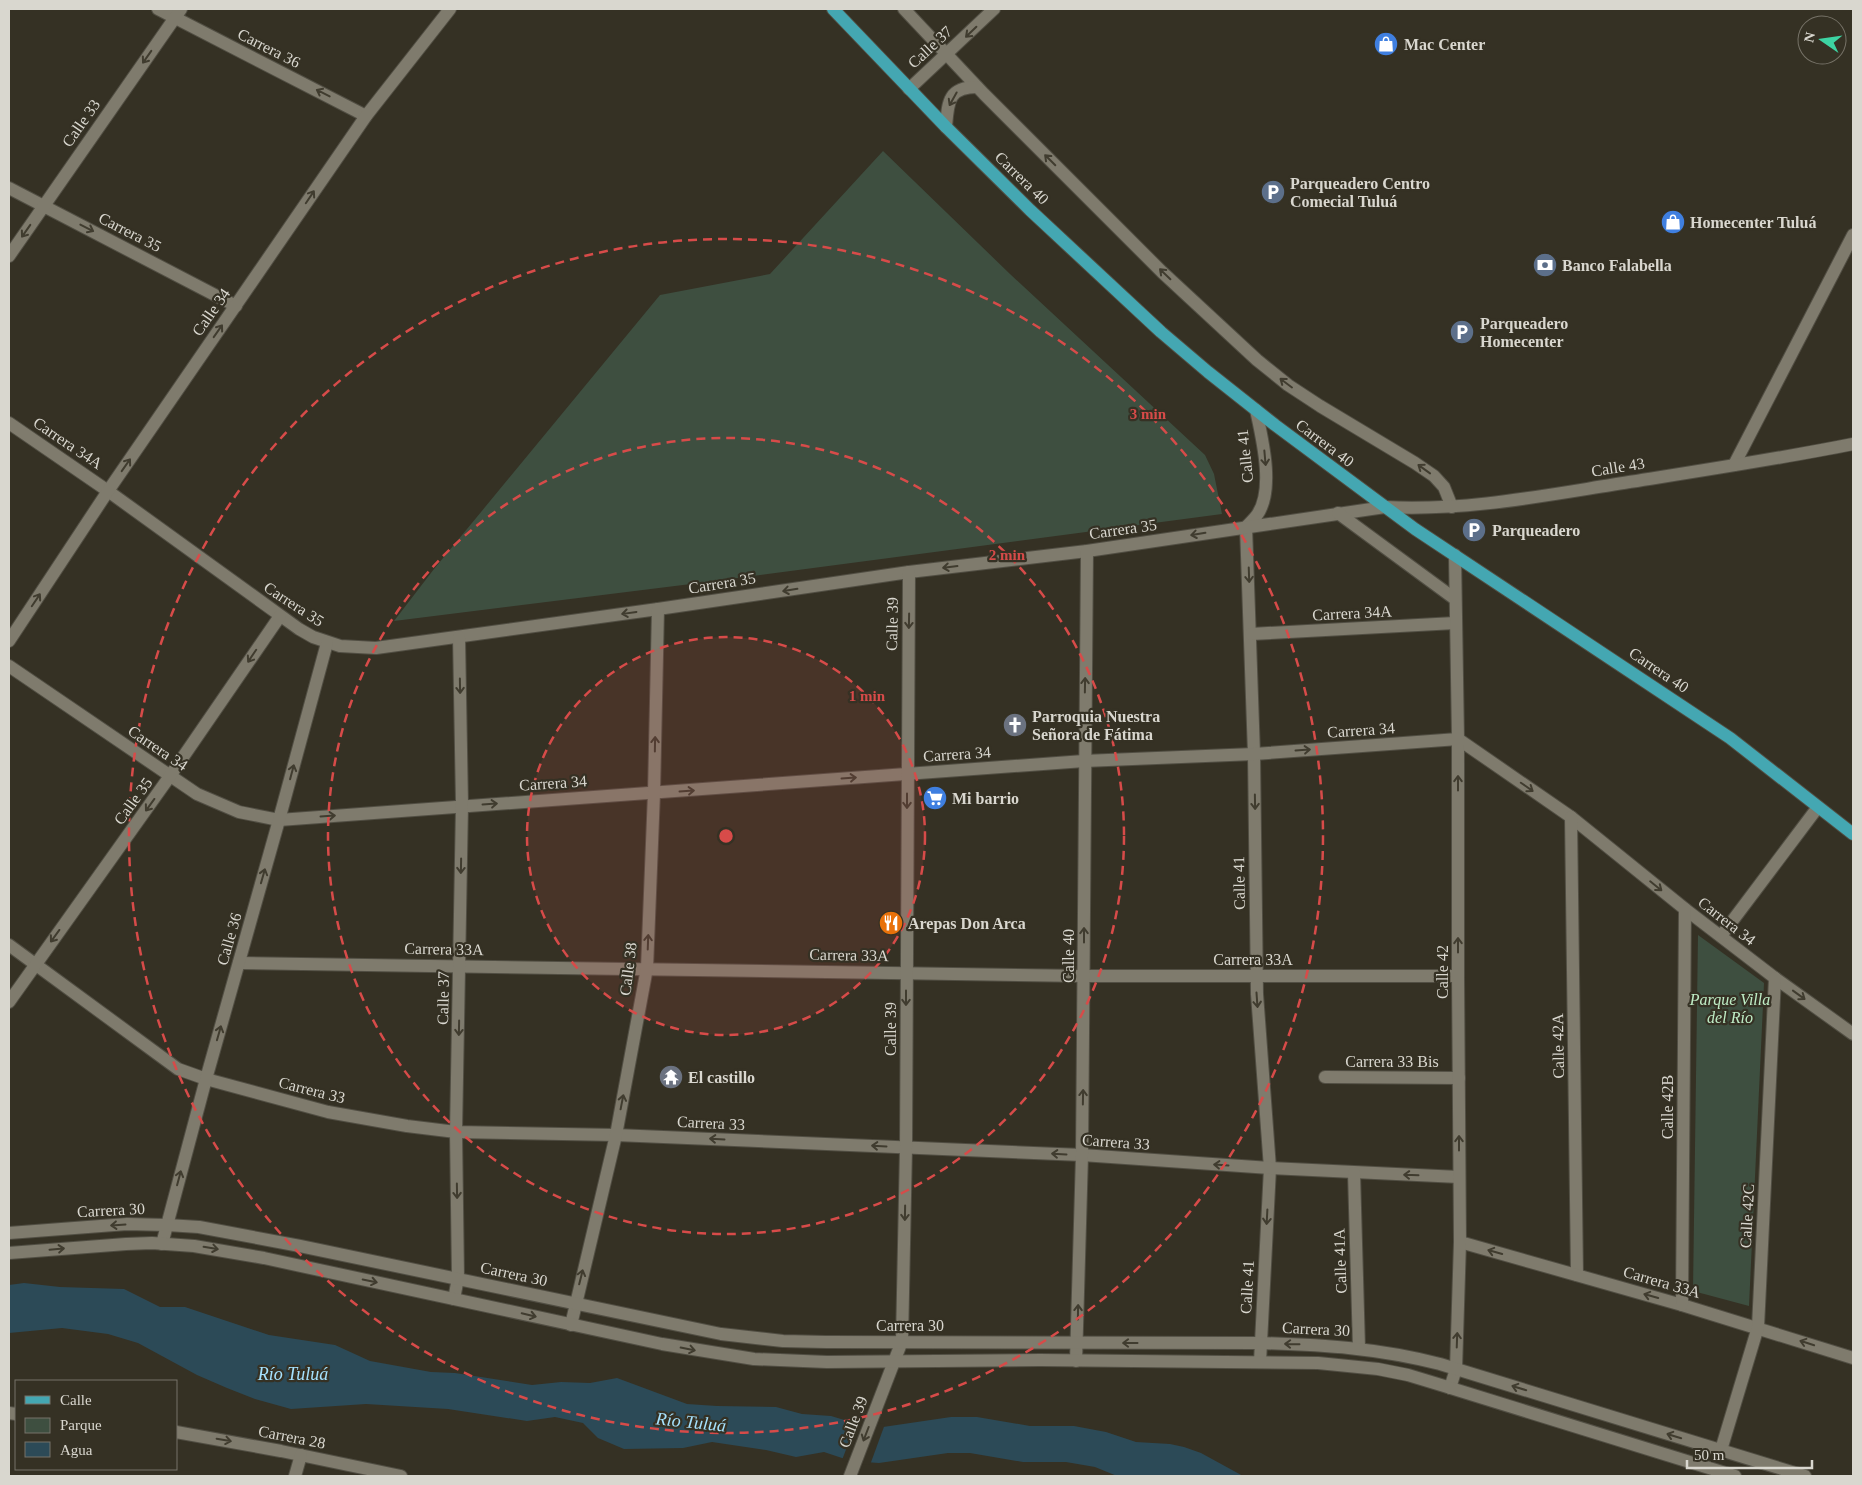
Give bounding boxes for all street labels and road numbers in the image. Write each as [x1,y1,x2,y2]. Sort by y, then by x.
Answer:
street label: Calle 37 [905,22,955,72]
street label: Carrera 36 [235,25,303,71]
street label: Calle 33 [59,96,103,150]
street label: Carrera 40 [992,148,1052,208]
street label: Carrera 35 [96,209,164,255]
street label: Calle 34 [189,285,233,339]
street label: Carrera 34A [30,414,106,473]
street label: Carrera 40 [1293,416,1357,470]
street label: Calle 41 [1234,428,1256,484]
street label: Calle 43 [1590,454,1646,480]
street label: Carrera 35 [1088,516,1158,542]
street label: Carrera 35 [687,569,757,597]
street label: Carrera 35 [261,578,327,630]
street label: Calle 39 [883,597,901,651]
street label: Carrera 34A [1312,602,1393,624]
street label: Carrera 40 [1626,644,1692,696]
street label: Carrera 34 [1327,719,1395,741]
street label: Carrera 34 [125,722,191,774]
street label: Carrera 34 [923,743,991,765]
street label: Carrera 34 [519,772,587,794]
street label: Calle 35 [110,774,156,828]
street label: Calle 41 [1230,856,1248,910]
street label: Carrera 34 [1695,893,1759,949]
street label: Calle 36 [213,911,245,967]
street label: Calle 40 [1060,929,1077,983]
street label: Carrera 33A [404,940,484,958]
street label: Calle 38 [616,941,640,997]
street label: Calle 42 [1434,945,1451,999]
street label: Carrera 33A [809,946,889,964]
street label: Carrera 33A [1213,951,1293,968]
street label: Calle 37 [434,971,452,1025]
street label: Calle 39 [882,1002,899,1056]
street label: Calle 42A [1549,1013,1567,1079]
street label: Carrera 33 Bis [1345,1053,1439,1070]
street label: Carrera 33 [277,1074,347,1106]
street label: Calle 42B [1659,1075,1676,1139]
street label: Carrera 33 [677,1113,745,1133]
street label: Carrera 33 [1082,1131,1150,1153]
street label: Calle 42C [1737,1183,1757,1249]
street label: Carrera 30 [77,1200,145,1220]
street label: Calle 41A [1330,1228,1350,1294]
street label: Carrera 30 [479,1259,549,1289]
street label: Calle 41 [1237,1260,1257,1314]
street label: Carrera 33A [1621,1263,1703,1301]
street label: Carrera 30 [876,1317,944,1334]
street label: Carrera 30 [1282,1319,1350,1339]
street label: Calle 39 [835,1394,871,1450]
street label: Carrera 28 [257,1422,327,1452]

